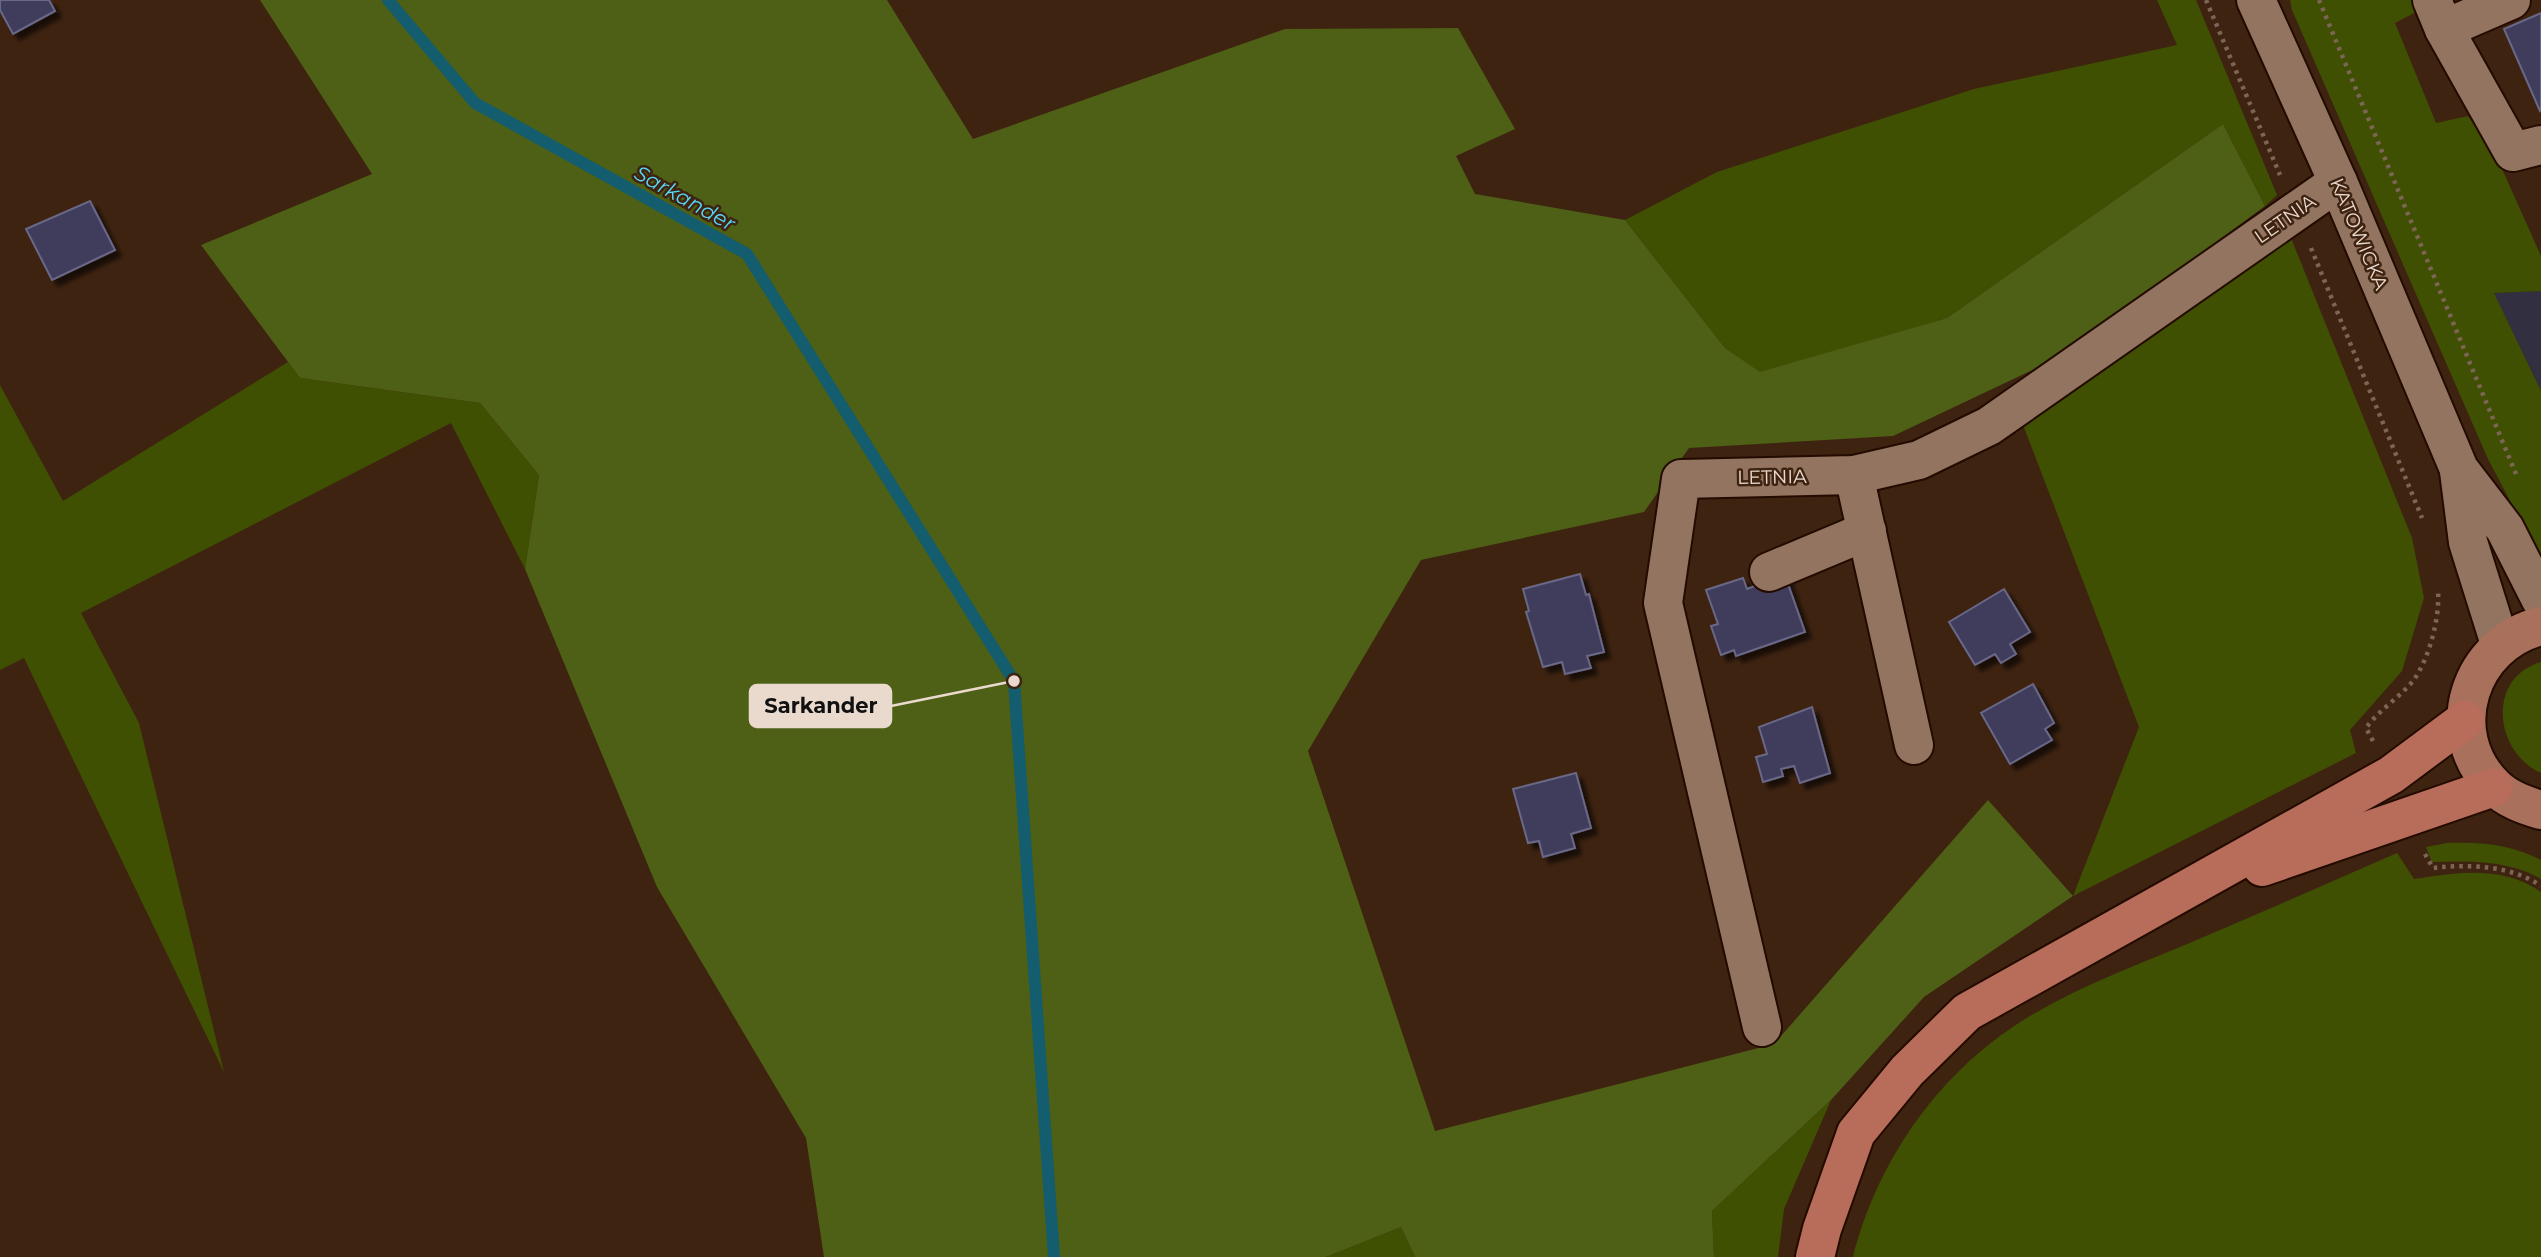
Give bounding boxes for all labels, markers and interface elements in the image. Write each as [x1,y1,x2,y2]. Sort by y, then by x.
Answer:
water label: Sarkander [630,160,740,236]
street label: KATOWICKA [2325,175,2393,294]
street label: LETNIA [2250,189,2320,248]
street label: LETNIA [1737,465,1807,489]
callout: Sarkander [750,685,891,727]
text: Sarkander [764,693,878,718]

